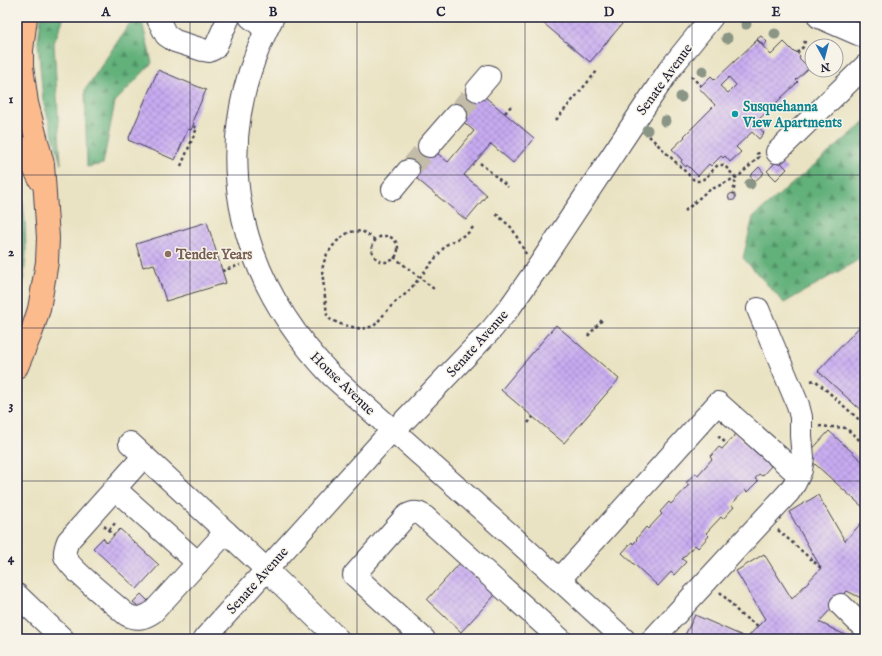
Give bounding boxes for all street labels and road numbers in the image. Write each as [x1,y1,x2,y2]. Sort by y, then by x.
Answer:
street label: Senate Avenue [633,40,697,119]
street label: Senate Avenue [443,306,513,381]
street label: House Avenue [306,348,379,420]
street label: Senate Avenue [223,543,293,618]

